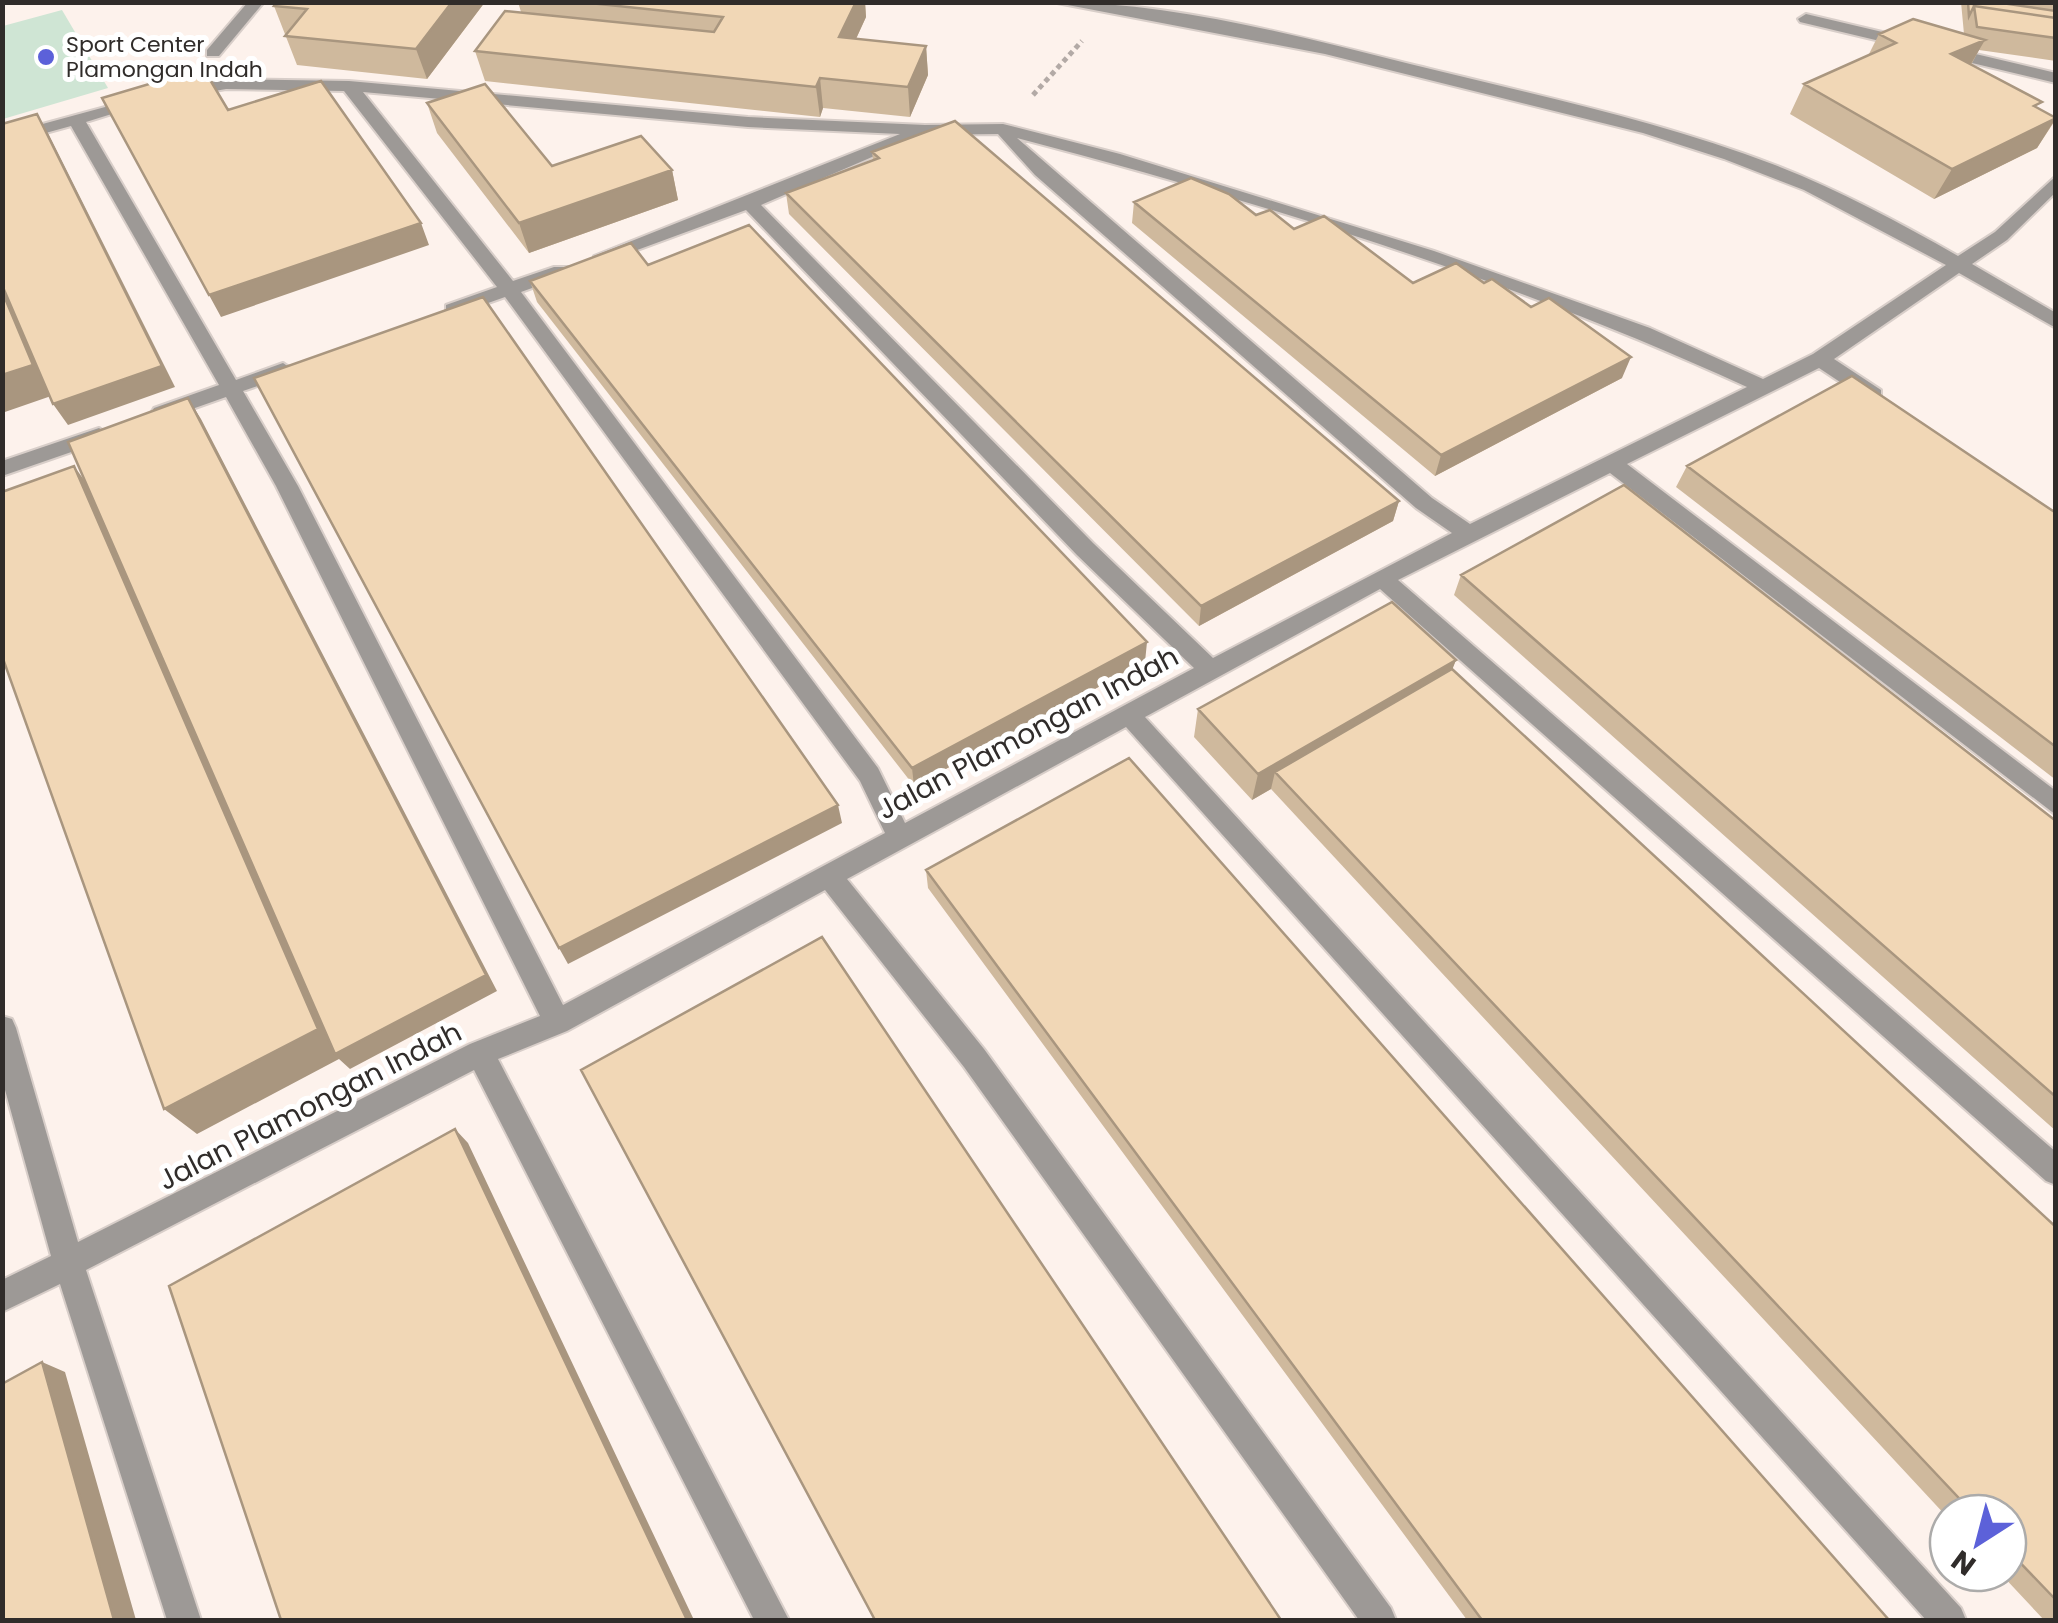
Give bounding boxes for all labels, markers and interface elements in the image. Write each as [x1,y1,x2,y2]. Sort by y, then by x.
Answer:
place label: Sport Center Plamongan Indah [66,29,263,85]
marker: Sport Center Plamongan Indah [35,46,57,68]
street label: Jalan Plamongan Indah [871,637,1185,829]
street label: Jalan Plamongan Indah [152,1012,468,1200]
north arrow [1928,1493,2028,1593]
text: N [1944,1541,1984,1585]

